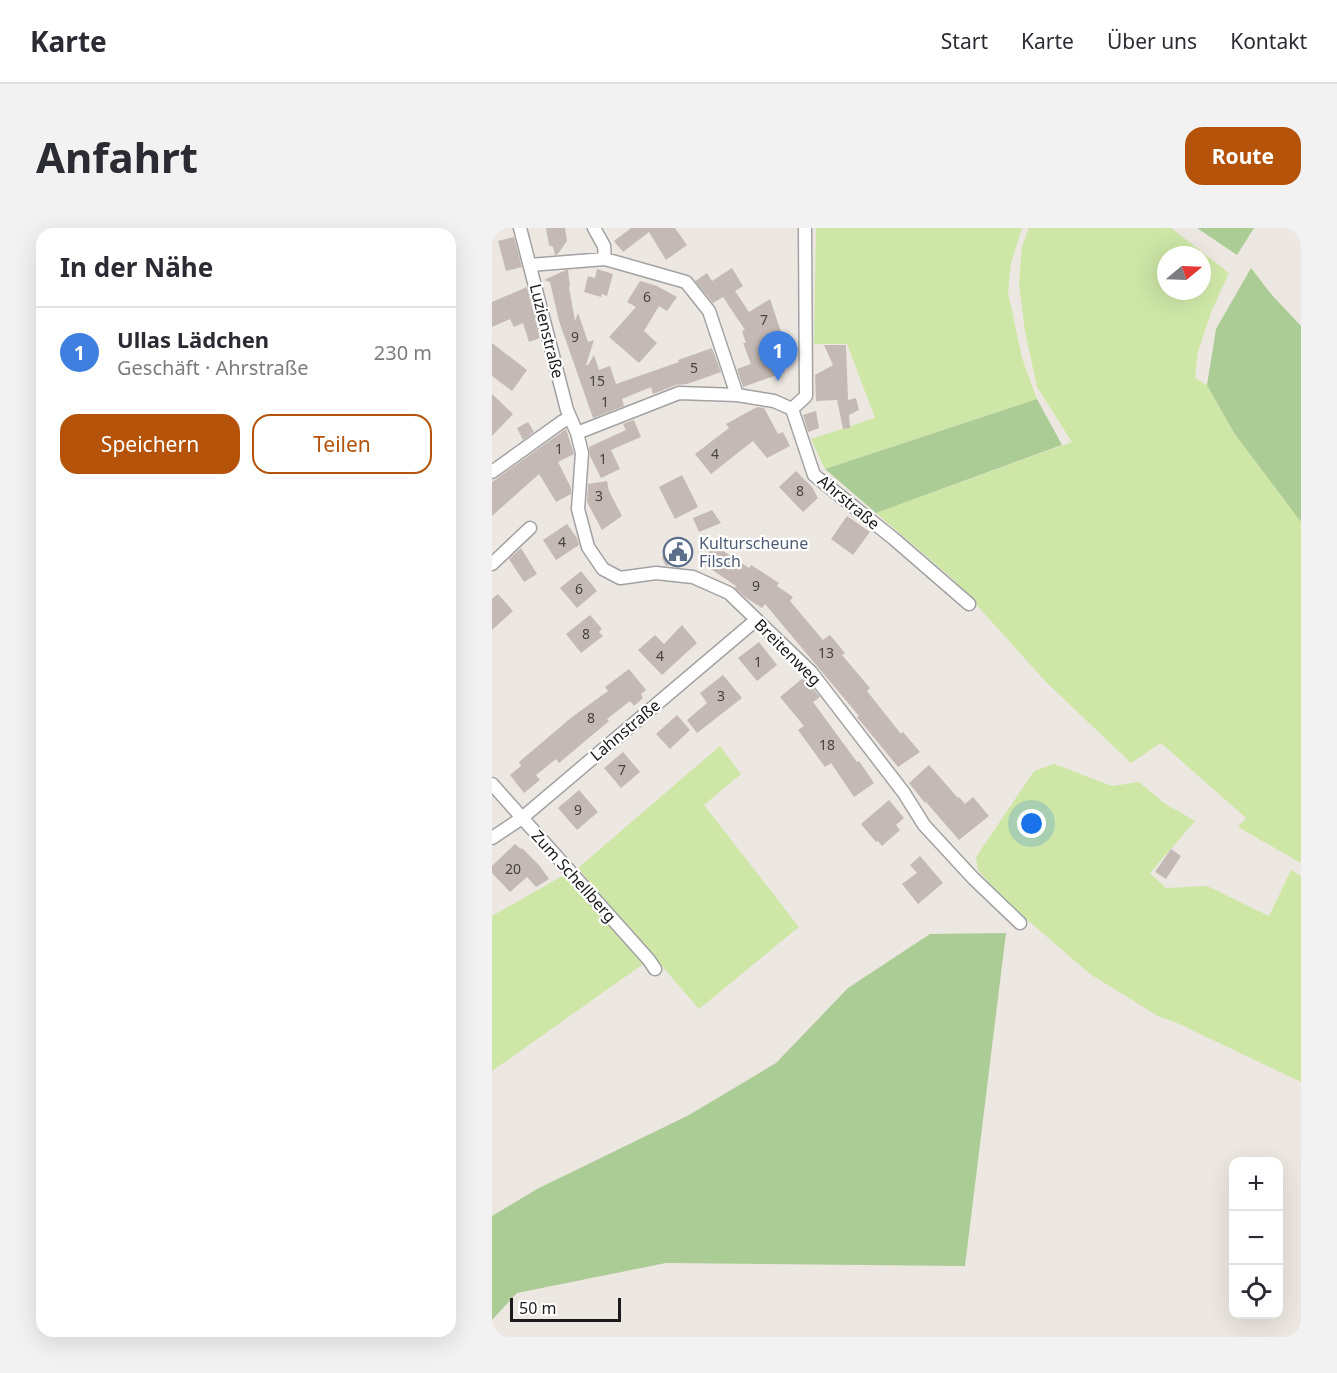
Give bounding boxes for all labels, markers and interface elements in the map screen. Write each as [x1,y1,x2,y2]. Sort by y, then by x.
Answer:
text: Karte [30,22,107,60]
text: Start [941,27,988,55]
text: Karte [1021,27,1074,55]
text: Über uns [1107,27,1197,55]
text: Kontakt [1230,27,1307,55]
button: Route [1185,127,1301,185]
text: Anfahrt [36,128,198,185]
north arrow [1157,246,1211,300]
text: In der Nähe [60,249,213,285]
street label: Luzienstraße [525,281,569,381]
house number: 6 [643,287,651,306]
house number: 7 [760,310,768,329]
text: Ullas Lädchen [117,324,269,354]
house number: 9 [571,327,579,346]
pin: 1 [758,332,798,381]
text: 1 [74,339,85,366]
text: 230 m [374,339,432,366]
text: Geschäft · Ahrstraße [117,354,309,381]
house number: 5 [690,358,698,377]
house number: 15 [589,371,605,390]
house number: 1 [601,392,609,411]
button: Speichern [60,414,240,474]
button: Teilen [252,414,432,474]
house number: 1 [555,439,563,458]
house number: 4 [711,444,719,463]
house number: 1 [599,449,607,468]
street label: Ahrstraße [813,470,885,534]
house number: 8 [796,481,804,500]
house number: 3 [595,486,603,505]
house number: 4 [558,532,566,551]
place label: Kulturscheune Filsch [699,532,808,572]
public building icon: Kulturscheune Filsch [662,536,694,568]
house number: 9 [752,576,760,595]
house number: 6 [575,579,583,598]
street label: Breitenweg [750,614,826,690]
house number: 8 [582,624,590,643]
house number: 13 [818,643,834,662]
house number: 4 [656,646,664,665]
house number: 1 [754,652,762,671]
house number: 3 [717,686,725,705]
street label: Lahnstraße [585,694,665,766]
house number: 8 [587,708,595,727]
house number: 18 [819,735,835,754]
house number: 7 [618,760,626,779]
house number: 9 [574,800,582,819]
your location [1017,809,1046,838]
street label: Zum Schellberg [527,825,621,927]
house number: 20 [505,859,521,878]
map controls [1229,1157,1283,1319]
button: + [1229,1157,1283,1211]
button: − [1229,1211,1283,1265]
button: locate [1229,1265,1283,1319]
scale bar [510,1295,621,1322]
text: 50 m [519,1297,556,1319]

